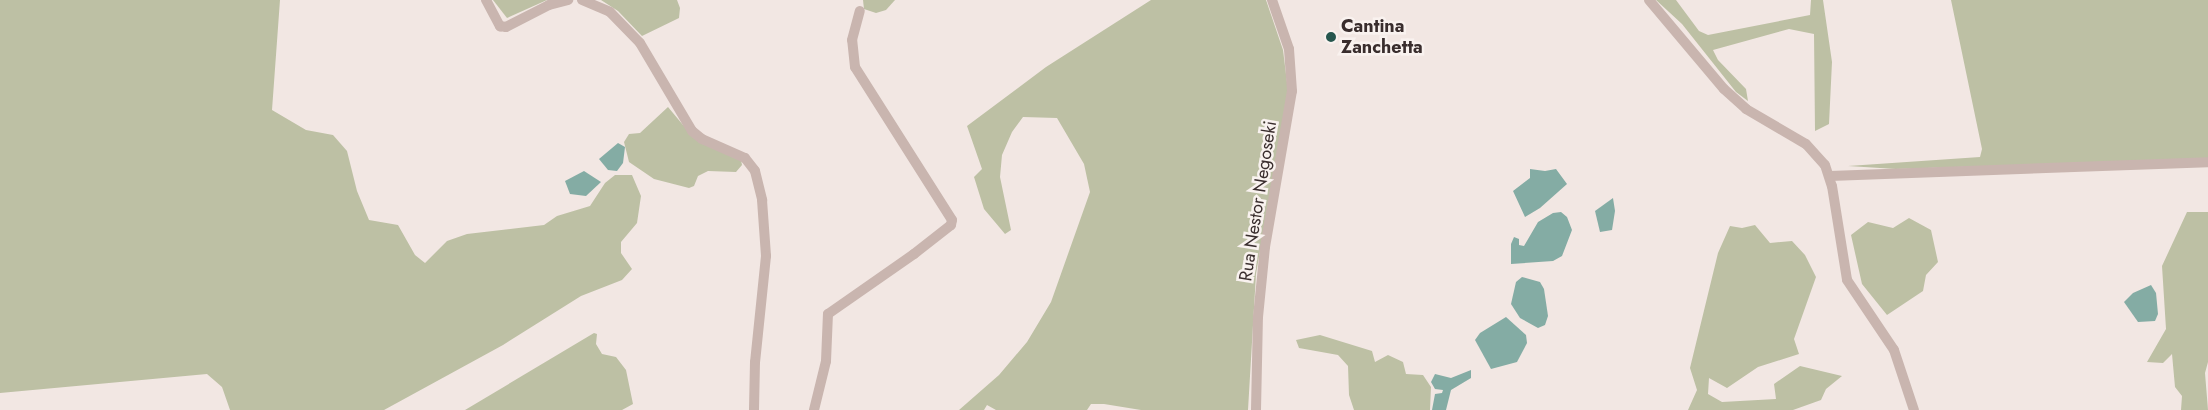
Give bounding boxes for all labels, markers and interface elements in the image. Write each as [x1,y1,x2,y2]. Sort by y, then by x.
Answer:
place label: Cantina Zanchetta [1341,16,1423,58]
marker: Cantina Zanchetta [1325,31,1337,43]
street label: Rua Nestor Negoseki [1235,119,1281,283]

